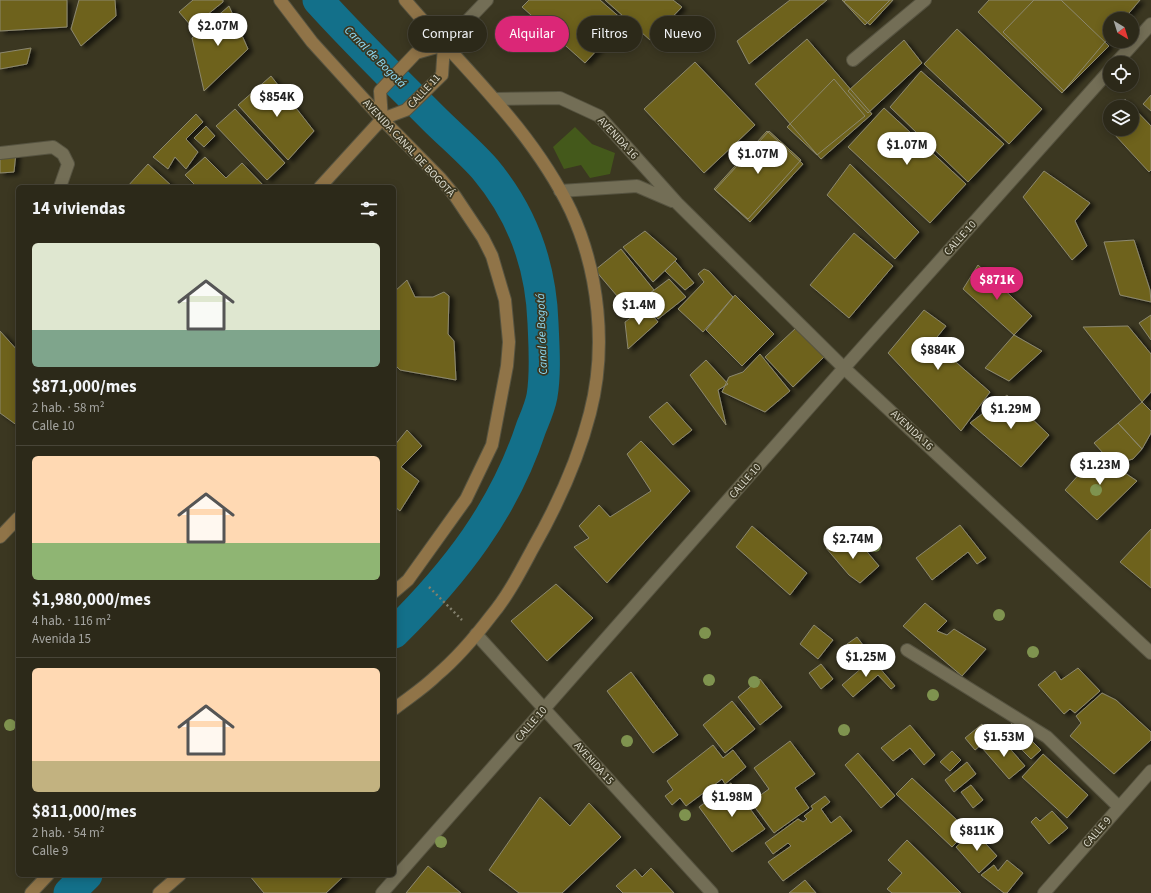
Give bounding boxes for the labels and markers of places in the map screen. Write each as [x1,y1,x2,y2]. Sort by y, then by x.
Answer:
pin: $2.07M [185,13,251,47]
pin: $854K [249,84,305,118]
pin: $1.07M [874,132,940,166]
pin: $1.07M [725,141,791,175]
pin: $871K [969,267,1025,301]
pin: $1.4M [611,292,667,326]
pin: $884K [910,337,966,371]
pin: $1.29M [978,396,1044,430]
pin: $1.23M [1067,452,1133,486]
pin: $2.74M [820,526,886,560]
pin: $1.25M [833,644,899,678]
pin: $1.53M [971,724,1037,758]
pin: $1.98M [699,784,765,818]
pin: $811K [949,818,1005,852]

